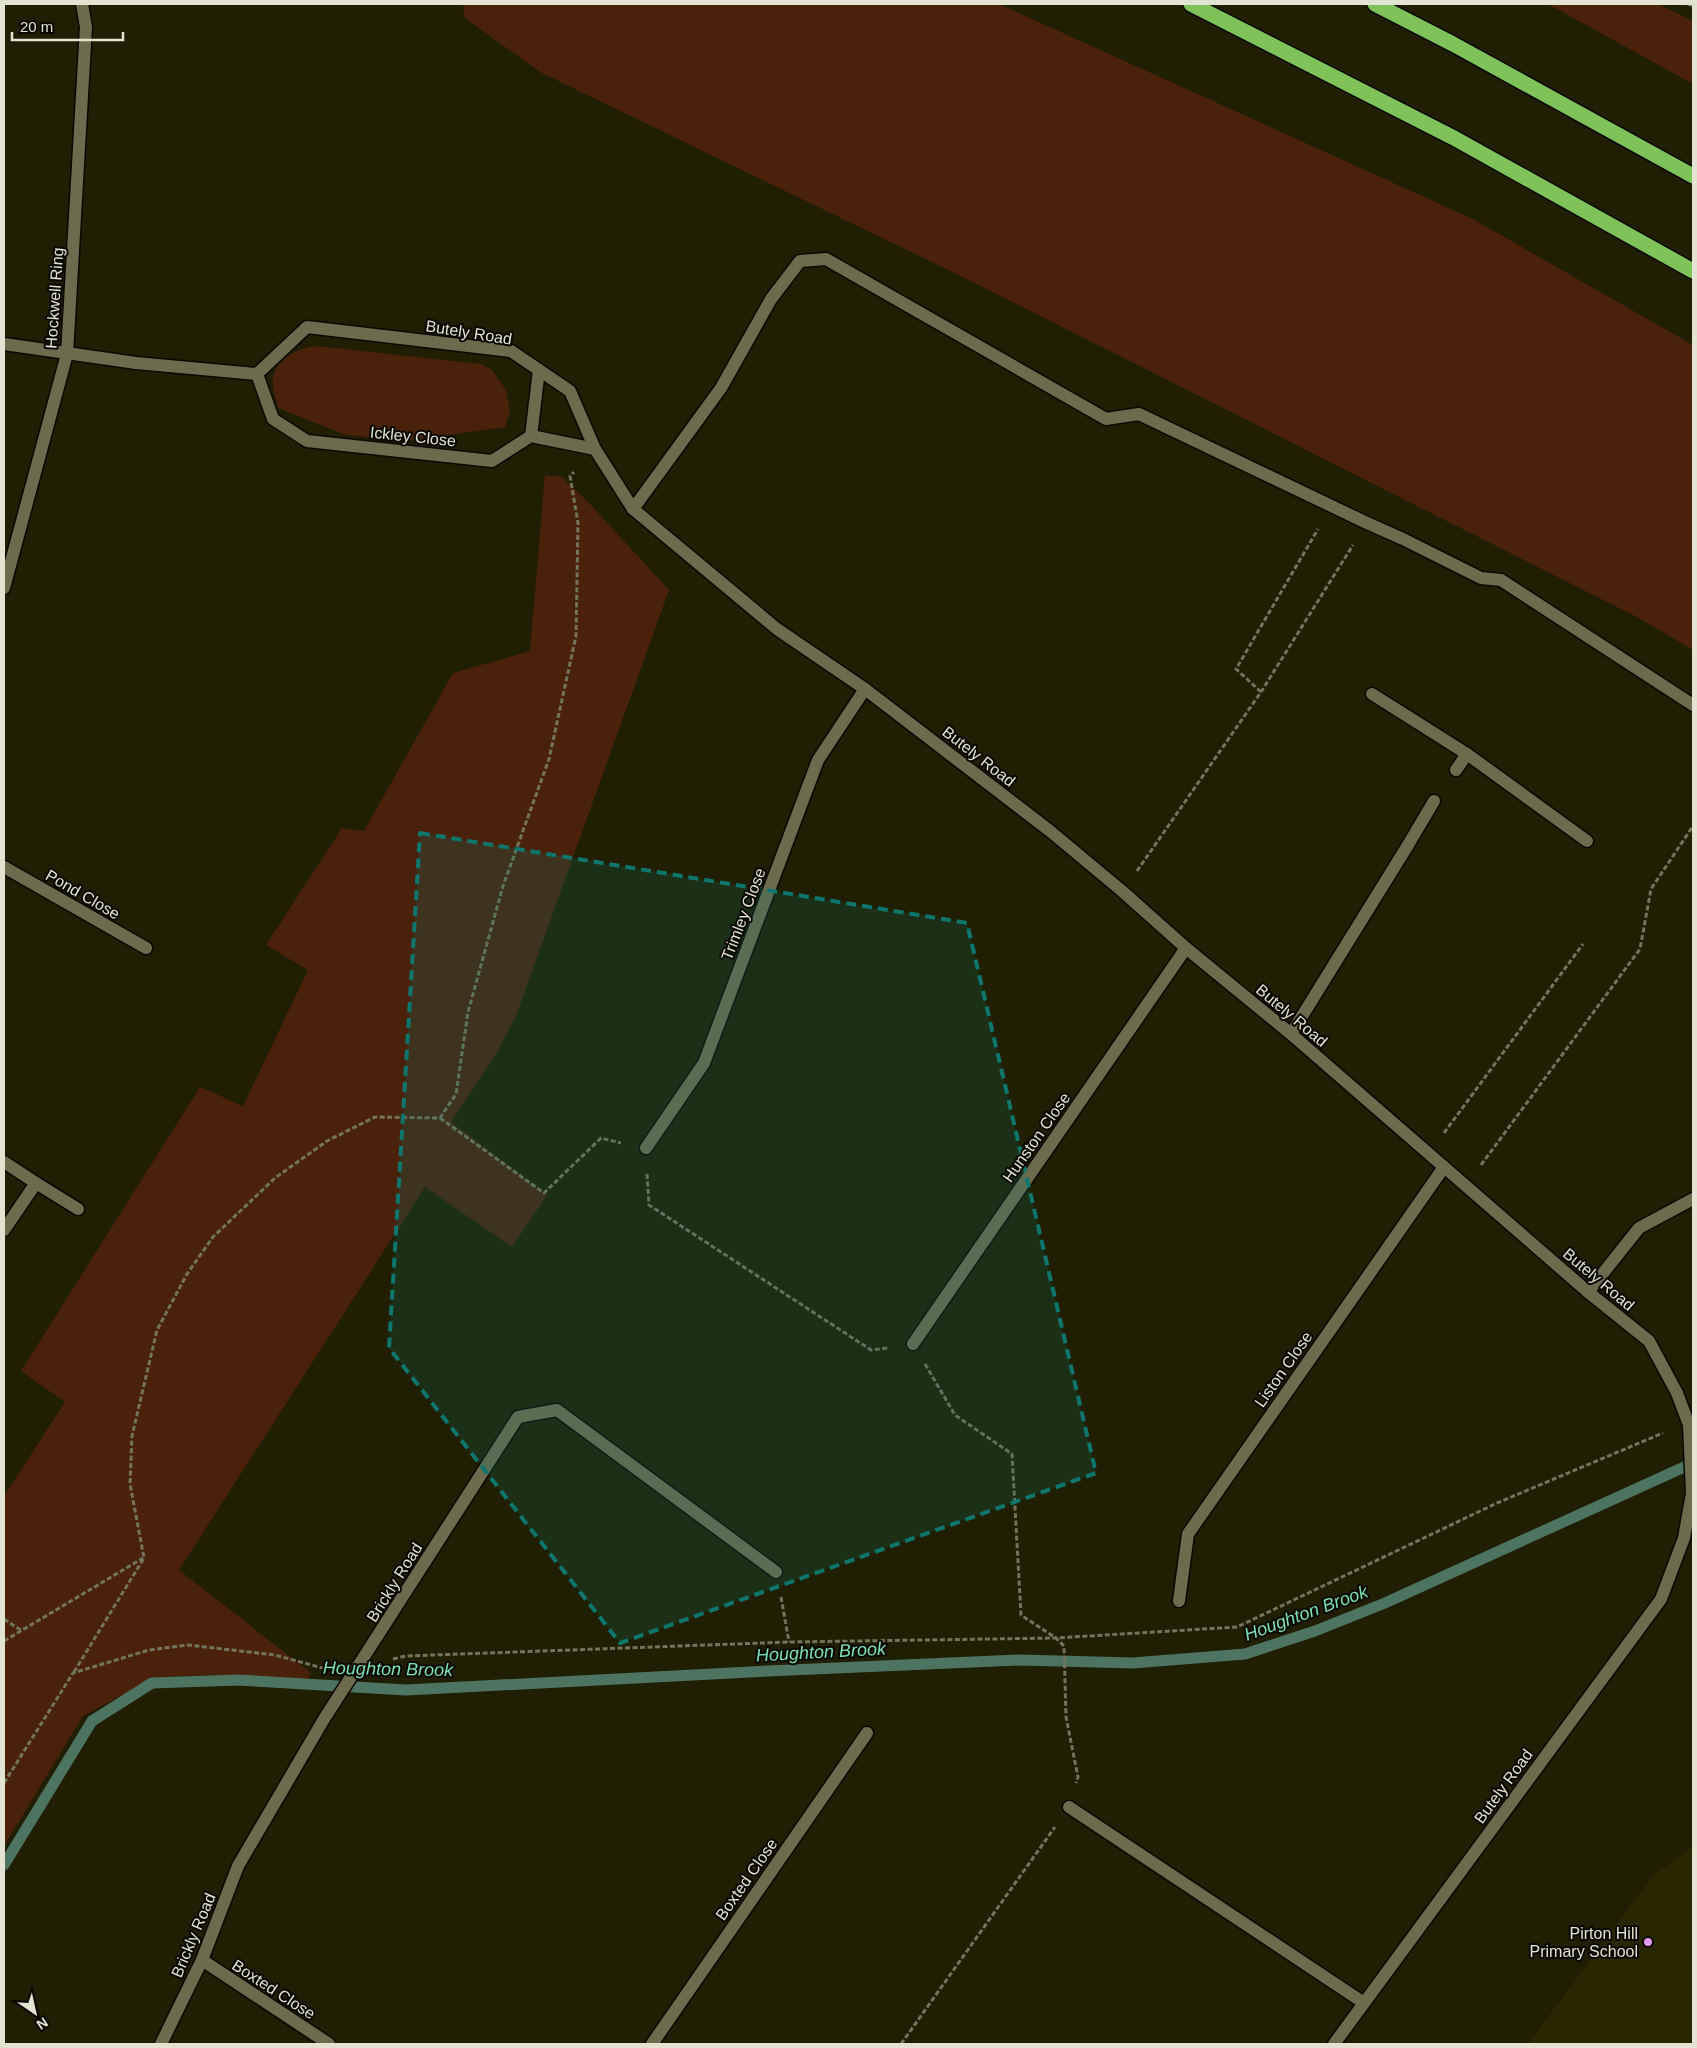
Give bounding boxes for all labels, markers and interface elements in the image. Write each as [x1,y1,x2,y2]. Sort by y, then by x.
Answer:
scale bar [12,10,124,42]
text: 20 m [20,18,53,35]
street label: Hockwell Ring [42,247,67,349]
street label: Butely Road [425,317,513,348]
street label: Ickley Close [369,424,457,449]
street label: Butely Road [939,723,1018,790]
street label: Pond Close [43,866,123,923]
street label: Trimley Close [718,866,769,963]
street label: Butely Road [1253,981,1331,1050]
street label: Hunston Close [999,1089,1074,1185]
street label: Butely Road [1560,1245,1638,1314]
street label: Liston Close [1251,1328,1316,1410]
street label: Brickly Road [363,1540,425,1625]
water label: Houghton Brook [1241,1581,1371,1645]
water label: Houghton Brook [756,1639,887,1665]
water label: Houghton Brook [323,1658,454,1680]
street label: Butely Road [1471,1746,1536,1827]
street label: Boxted Close [712,1835,781,1923]
street label: Brickly Road [168,1891,219,1980]
place label: Pirton Hill Primary School [1530,1925,1638,1960]
marker: Pirton Hill Primary School [1642,1936,1654,1948]
street label: Boxted Close [229,1956,318,2023]
north arrow [10,1988,60,2038]
text: N [34,2014,51,2033]

